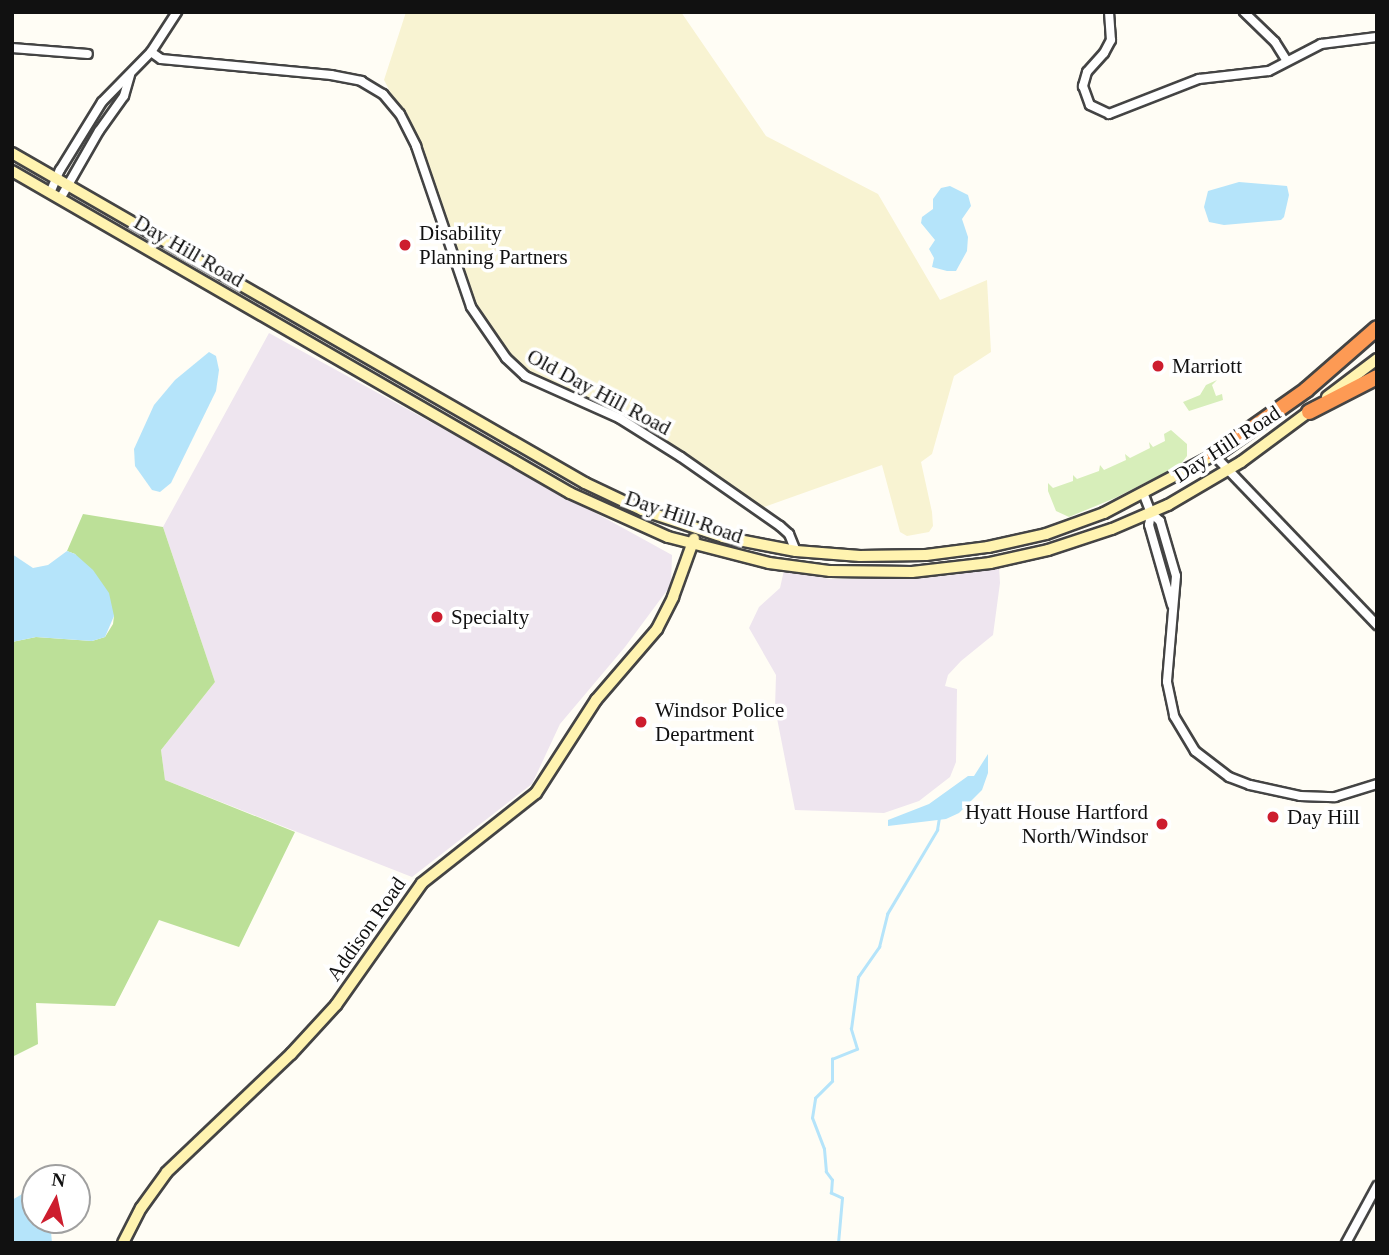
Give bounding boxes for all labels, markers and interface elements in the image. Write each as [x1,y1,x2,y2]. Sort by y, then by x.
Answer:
street label: Day Hill Road [130,209,248,293]
place label: Disability Planning Partners [419,220,568,270]
marker: Disability Planning Partners [397,237,413,253]
street label: Old Day Hill Road [523,343,675,441]
place label: Marriott [1172,353,1242,379]
marker: Marriott [1150,358,1166,374]
street label: Day Hill Road [1169,400,1285,488]
street label: Day Hill Road [622,485,746,549]
place label: Specialty [451,604,529,630]
marker: Specialty [429,609,445,625]
place label: Windsor Police Department [655,697,784,747]
marker: Windsor Police Department [633,714,649,730]
place label: Hyatt House Hartford North/Windsor [965,799,1148,849]
place label: Day Hill [1287,804,1360,830]
marker: Day Hill [1265,809,1281,825]
marker: Hyatt House Hartford North/Windsor [1154,816,1170,832]
street label: Addison Road [321,872,411,986]
north arrow [21,1164,91,1234]
text: N [50,1168,67,1191]

